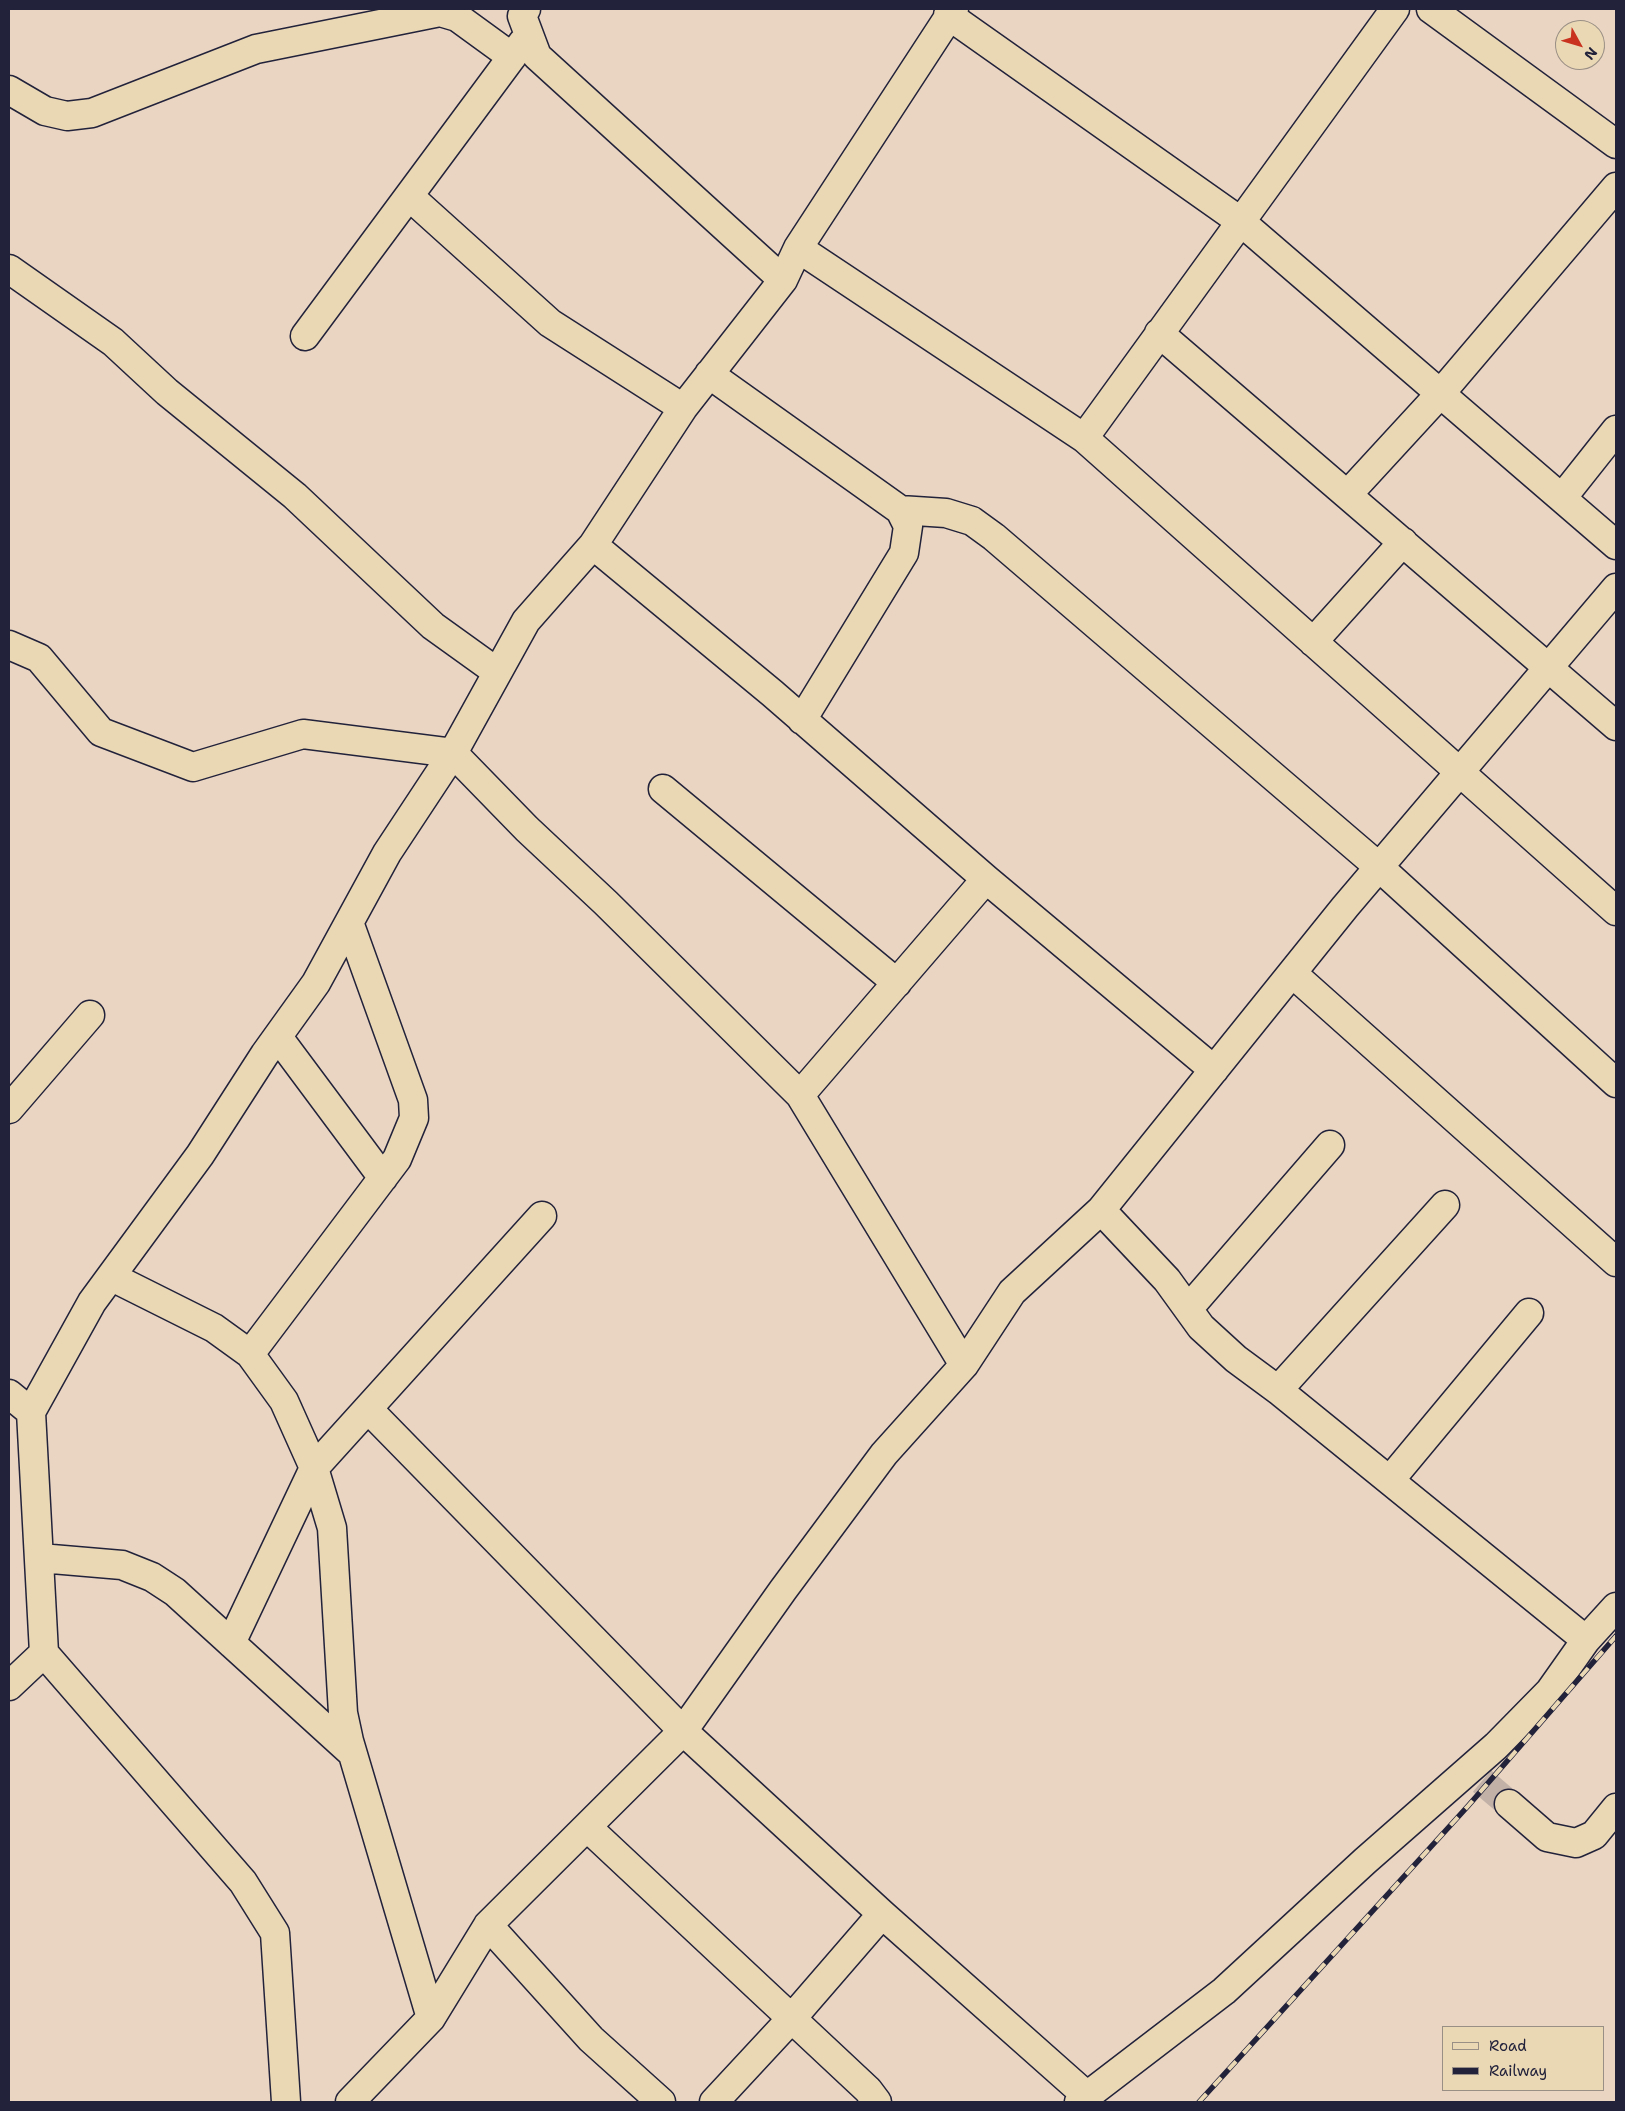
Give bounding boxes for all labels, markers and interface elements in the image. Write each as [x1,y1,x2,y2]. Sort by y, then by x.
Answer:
north arrow [1555,20,1605,70]
text: N [1580,44,1601,64]
legend [1442,2026,1605,2091]
text: Road [1489,2036,1527,2056]
text: Railway [1489,2061,1547,2081]

